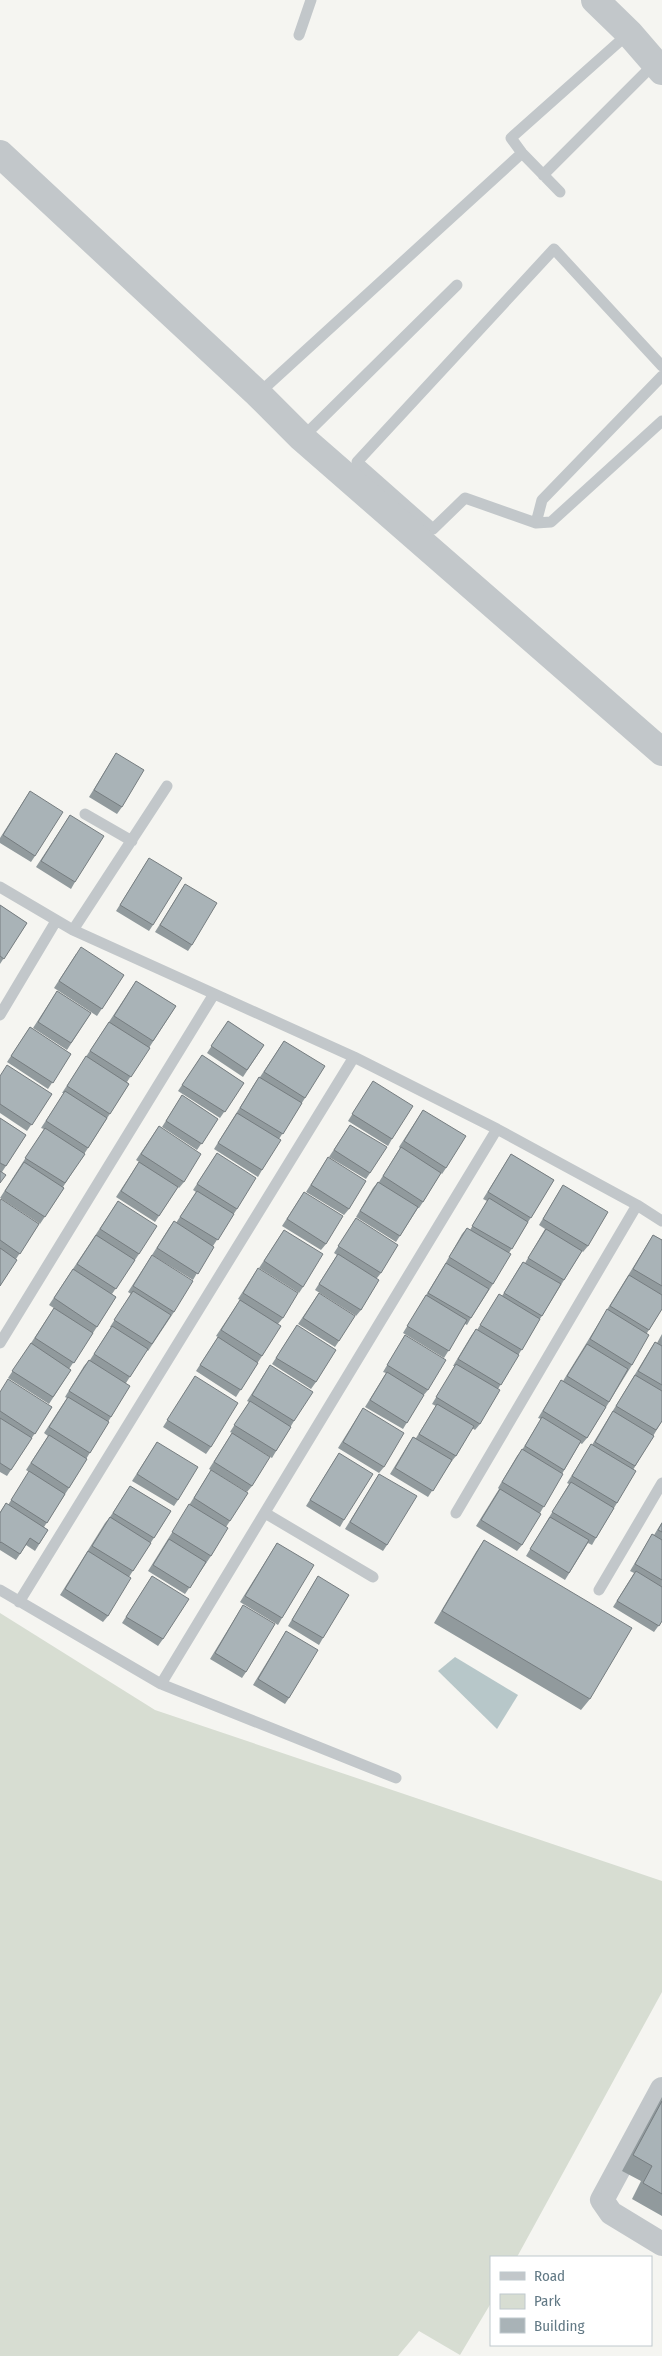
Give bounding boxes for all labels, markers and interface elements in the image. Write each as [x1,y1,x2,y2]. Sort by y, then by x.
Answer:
legend [490,2256,652,2346]
text: Road [534,2267,565,2285]
text: Park [534,2292,561,2310]
text: Building [534,2317,585,2335]

